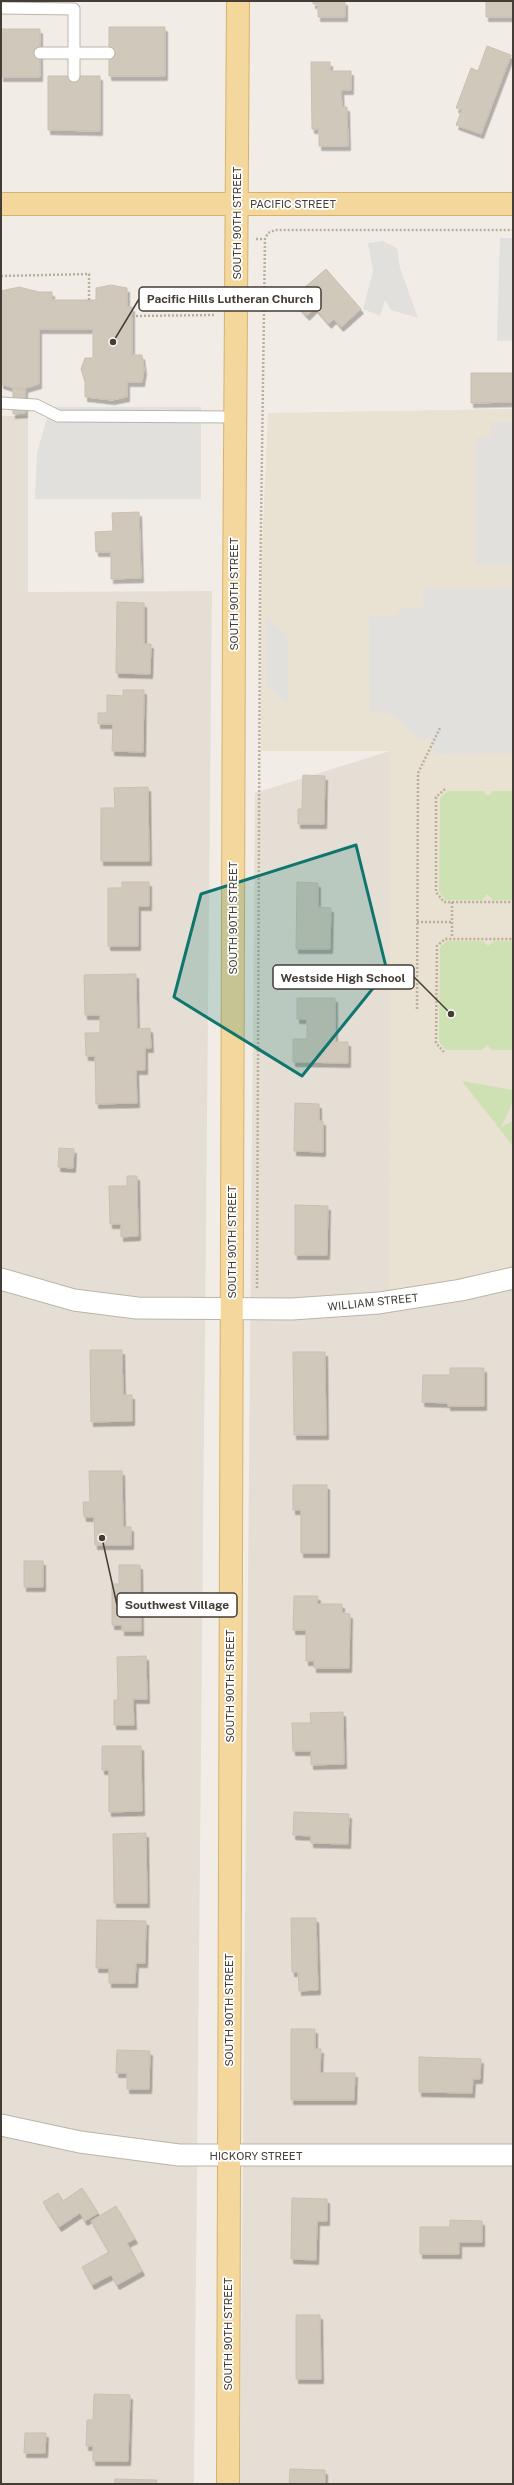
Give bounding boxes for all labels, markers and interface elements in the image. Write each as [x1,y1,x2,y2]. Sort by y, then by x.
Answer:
street label: SOUTH 90TH STREET [231,166,243,280]
street label: PACIFIC STREET [250,198,336,210]
callout: Pacific Hills Lutheran Church [139,287,321,311]
text: Pacific Hills Lutheran Church [147,292,313,306]
street label: SOUTH 90TH STREET [228,537,240,651]
street label: SOUTH 90TH STREET [227,861,239,975]
callout: Westside High School [273,965,414,989]
text: Westside High School [281,971,406,985]
street label: SOUTH 90TH STREET [226,1185,238,1299]
street label: WILLIAM STREET [327,1291,419,1313]
callout: Southwest Village [117,1593,237,1617]
text: Southwest Village [125,1598,229,1612]
street label: SOUTH 90TH STREET [224,1629,236,1743]
street label: SOUTH 90TH STREET [223,1953,235,2067]
street label: HICKORY STREET [210,2150,303,2162]
street label: SOUTH 90TH STREET [222,2277,234,2391]

